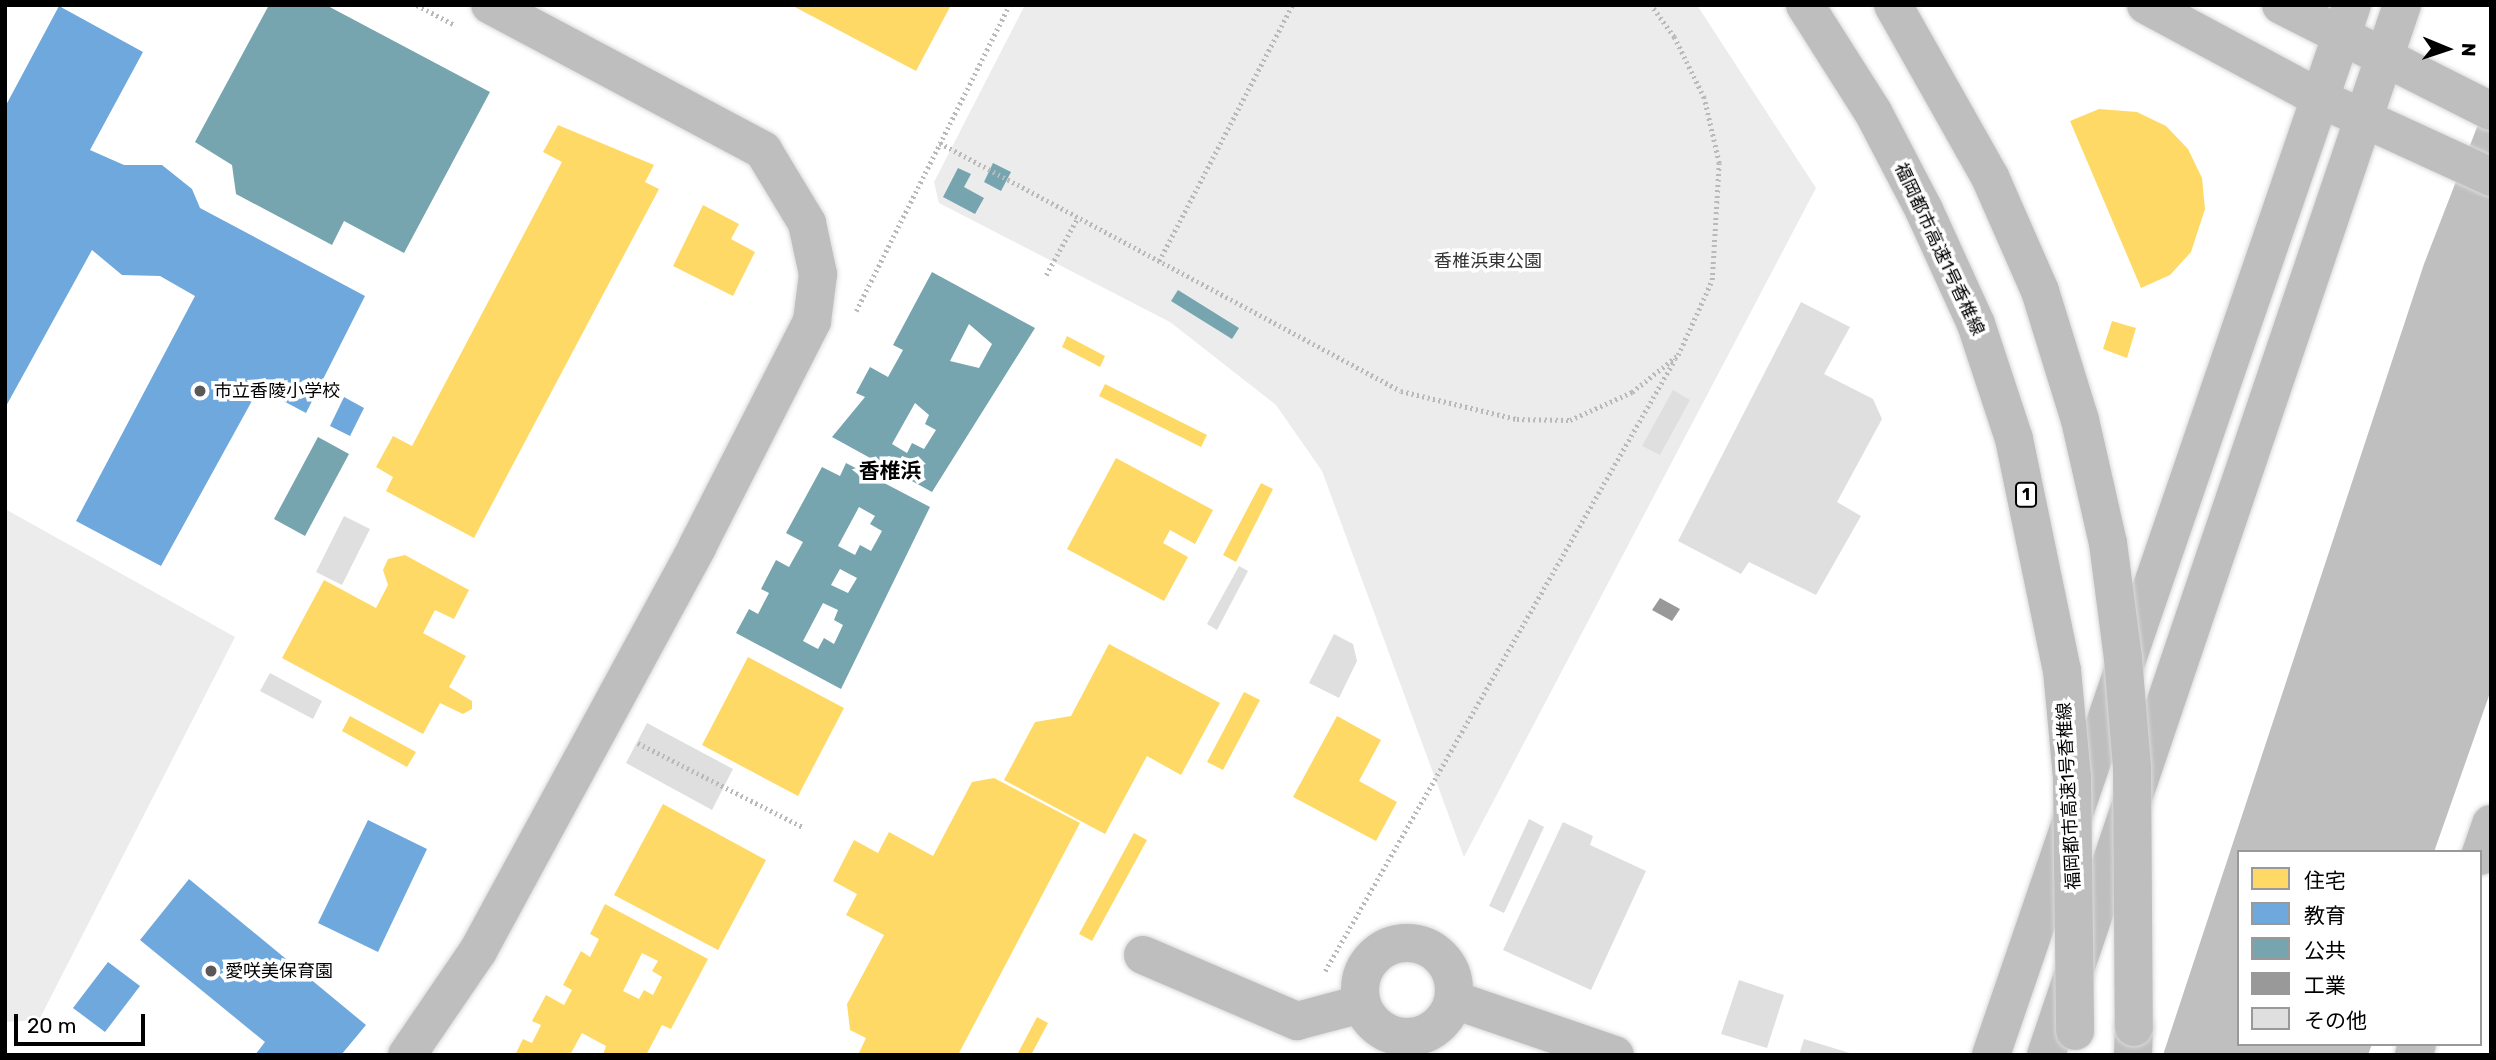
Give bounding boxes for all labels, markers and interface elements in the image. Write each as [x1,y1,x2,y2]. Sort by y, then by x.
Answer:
north arrow [2412,14,2482,84]
text: N [2457,43,2480,57]
street label: 福岡都市高速1号香椎線 [1890,159,1988,339]
park label: 香椎浜東公園 [1434,250,1542,272]
place label: 市立香陵小学校 [214,380,340,402]
marker: 市立香陵小学校 [192,383,208,399]
district label: 香椎浜 [859,458,921,484]
road number: 1 [2014,482,2038,508]
street label: 福岡都市高速1号香椎線 [2053,702,2085,890]
legend [2237,850,2482,1046]
text: 住宅 [2304,868,2346,893]
text: 教育 [2304,903,2346,928]
text: 公共 [2304,938,2346,963]
place label: 愛咲美保育園 [225,960,333,982]
marker: 愛咲美保育園 [203,963,219,979]
text: 工業 [2304,973,2346,998]
scale bar [18,1000,149,1044]
text: その他 [2304,1008,2367,1033]
text: 20 m [27,1013,76,1038]

